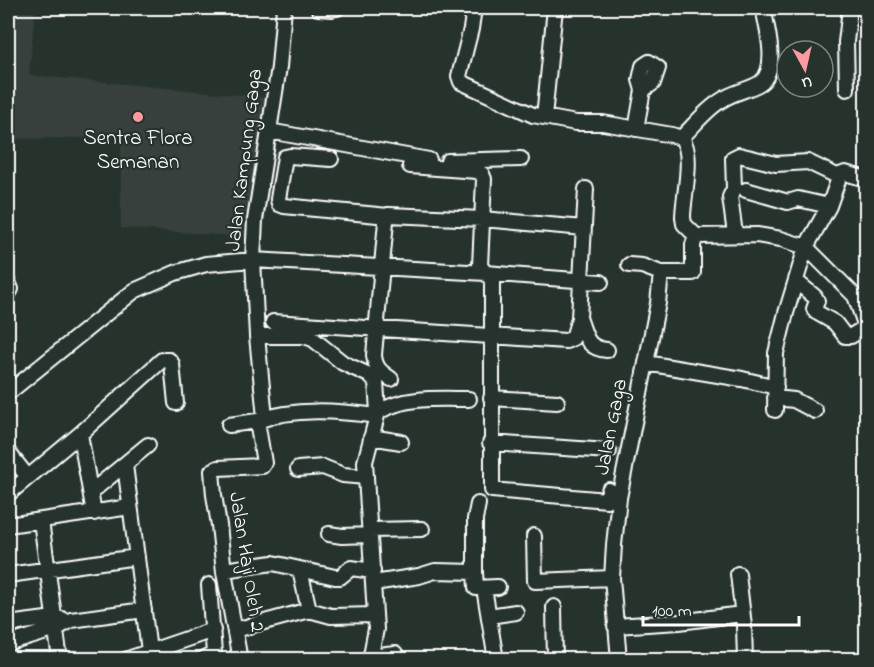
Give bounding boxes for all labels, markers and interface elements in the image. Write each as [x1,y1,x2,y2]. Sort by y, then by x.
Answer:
north arrow [775,39,835,99]
street label: Jalan Kampung Gaga [219,67,273,253]
text: U [800,69,813,94]
marker: Sentra Flora Semanan [131,110,145,124]
place label: Sentra Flora Semanan [83,124,193,178]
street label: Jalan Gaga [588,376,638,478]
street label: Jalan Haji Oleh 2 [220,490,272,634]
scale bar [643,589,799,627]
text: 100 m [652,599,692,625]

